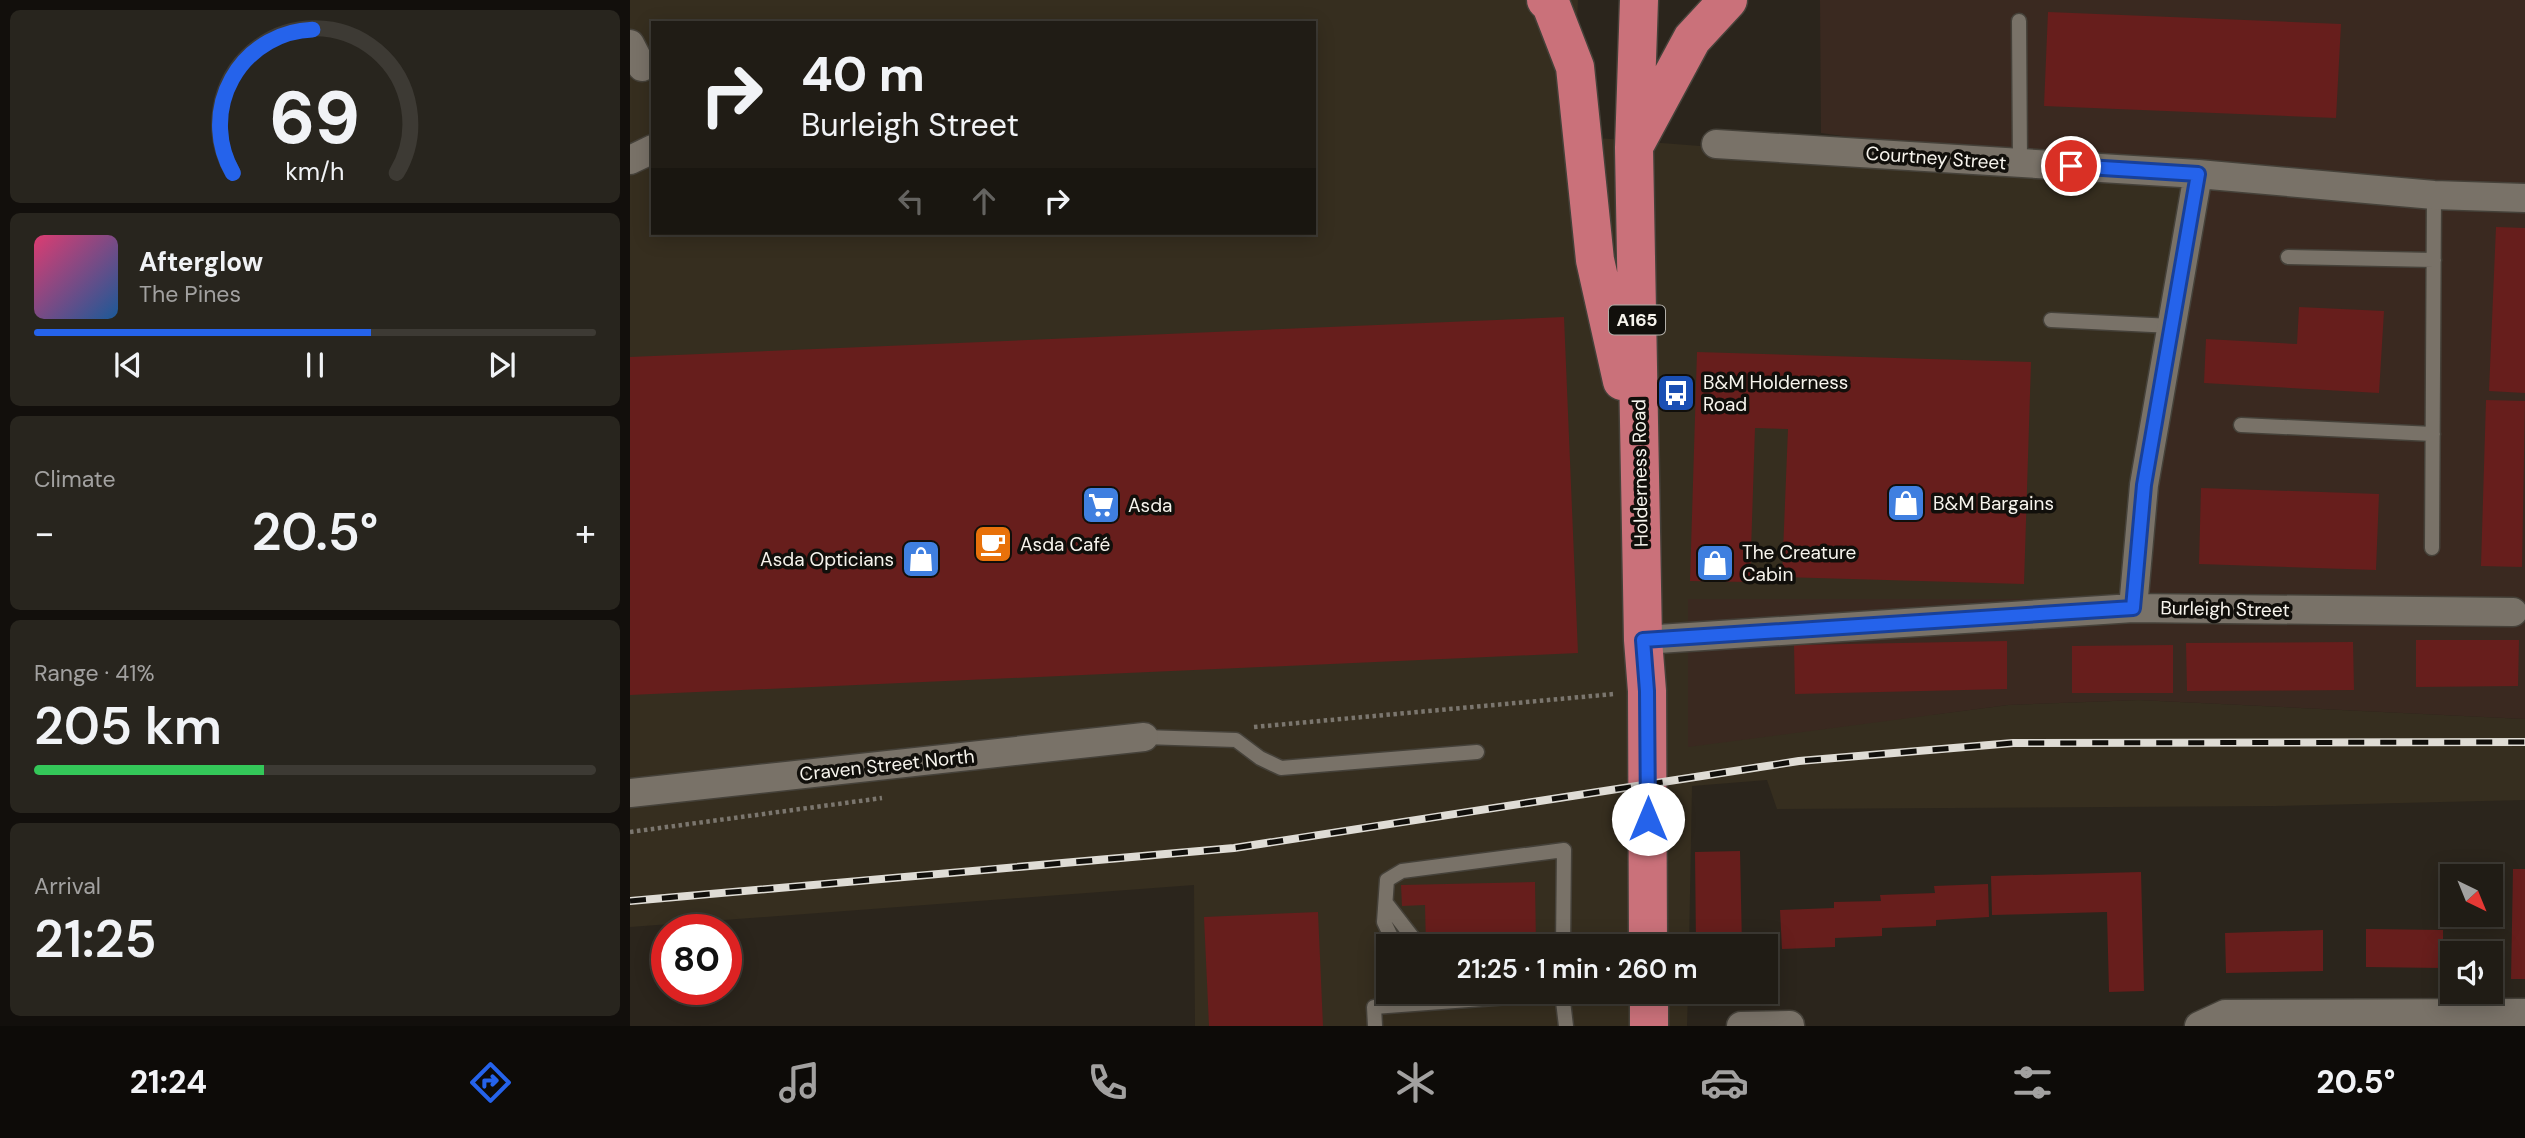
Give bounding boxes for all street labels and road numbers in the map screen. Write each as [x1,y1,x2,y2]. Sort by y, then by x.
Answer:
street label: Courtney Street [1865,141,2007,175]
road number: A165 [1609,306,1665,334]
street label: Holderness Road [1626,399,1654,547]
street label: Burleigh Street [2160,595,2290,623]
street label: Craven Street North [798,743,976,787]

